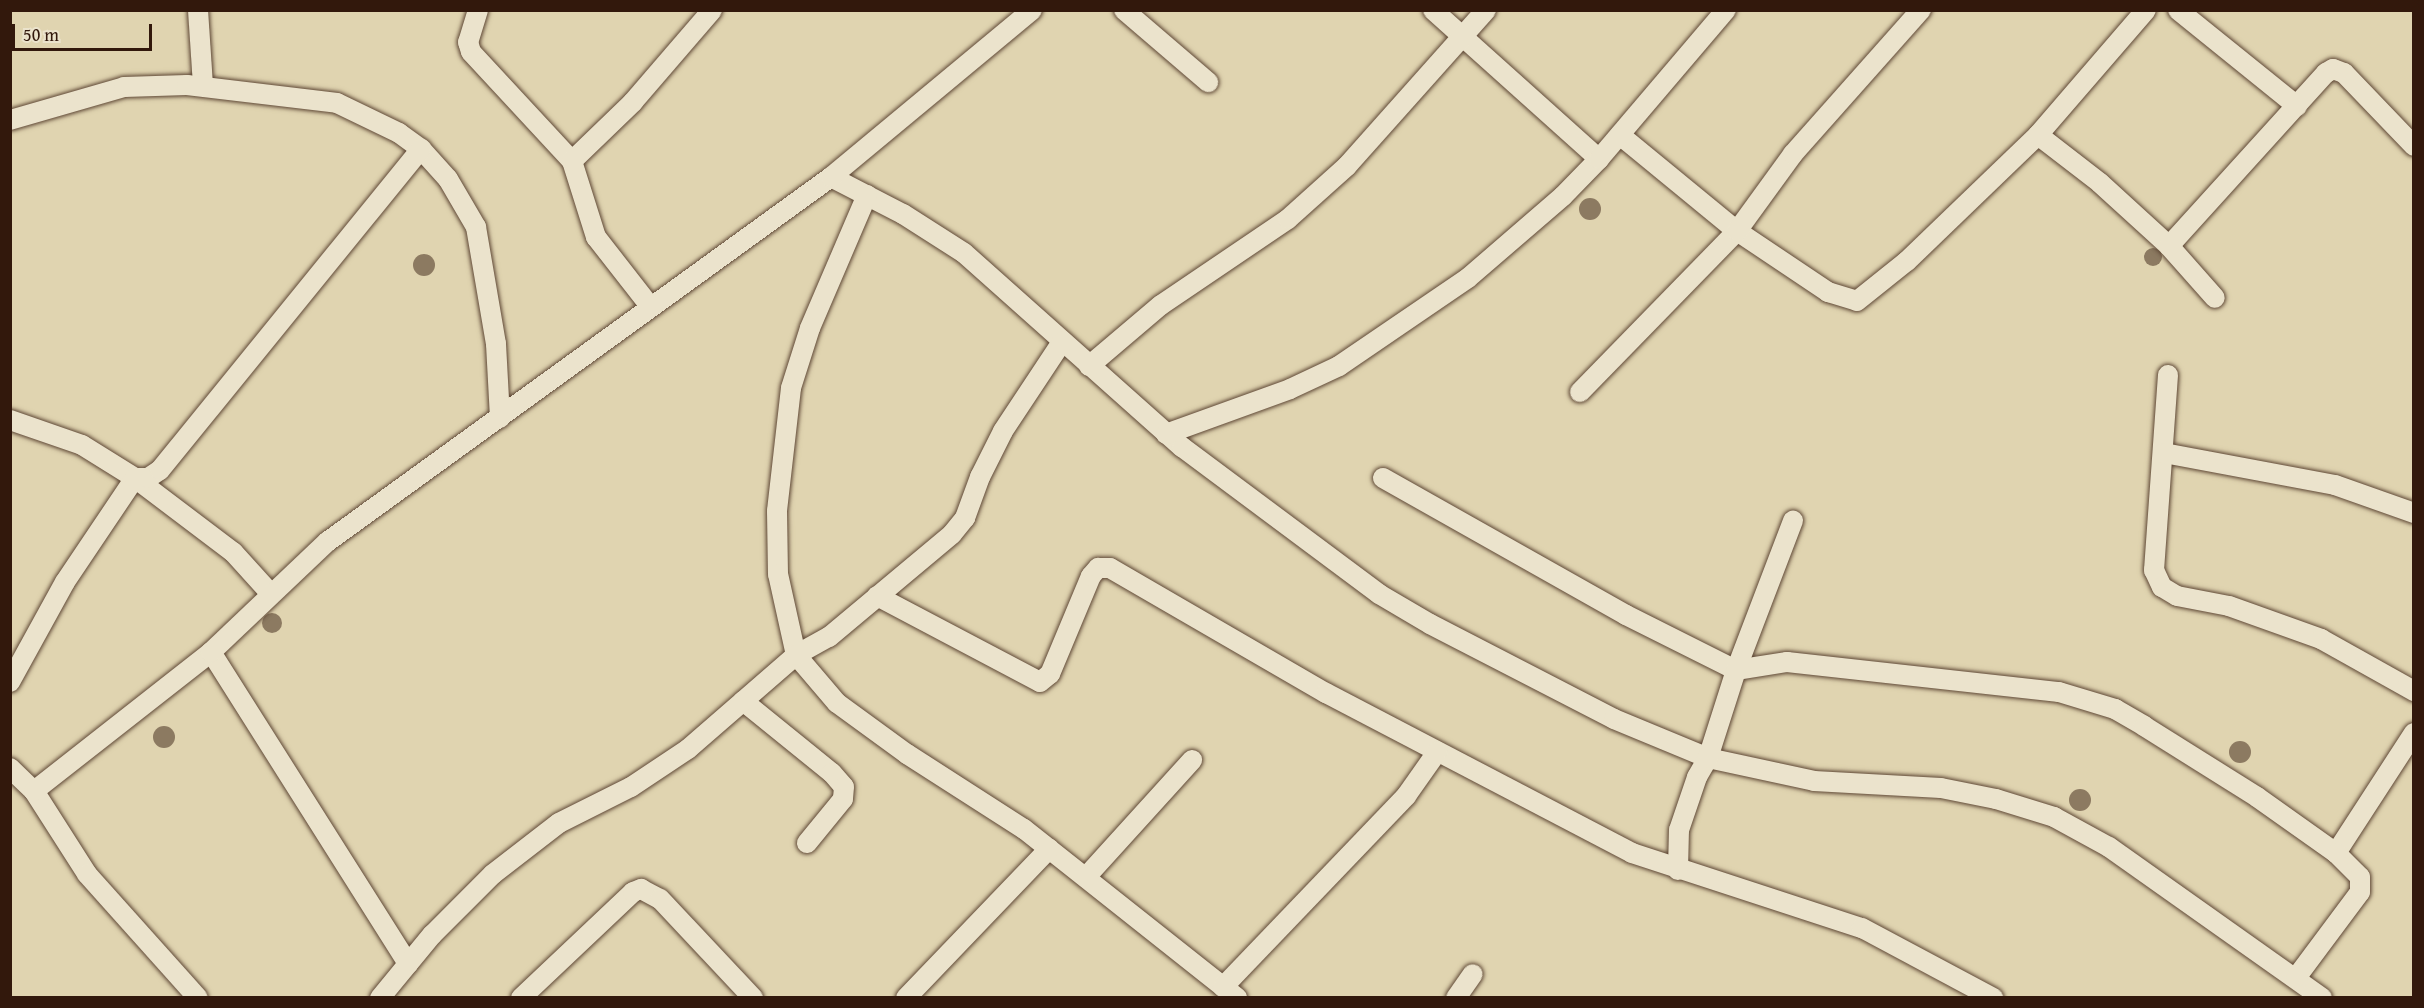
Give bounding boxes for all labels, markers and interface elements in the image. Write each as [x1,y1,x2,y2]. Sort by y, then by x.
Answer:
scale bar [15,12,154,50]
text: 50 m [23,21,59,48]

